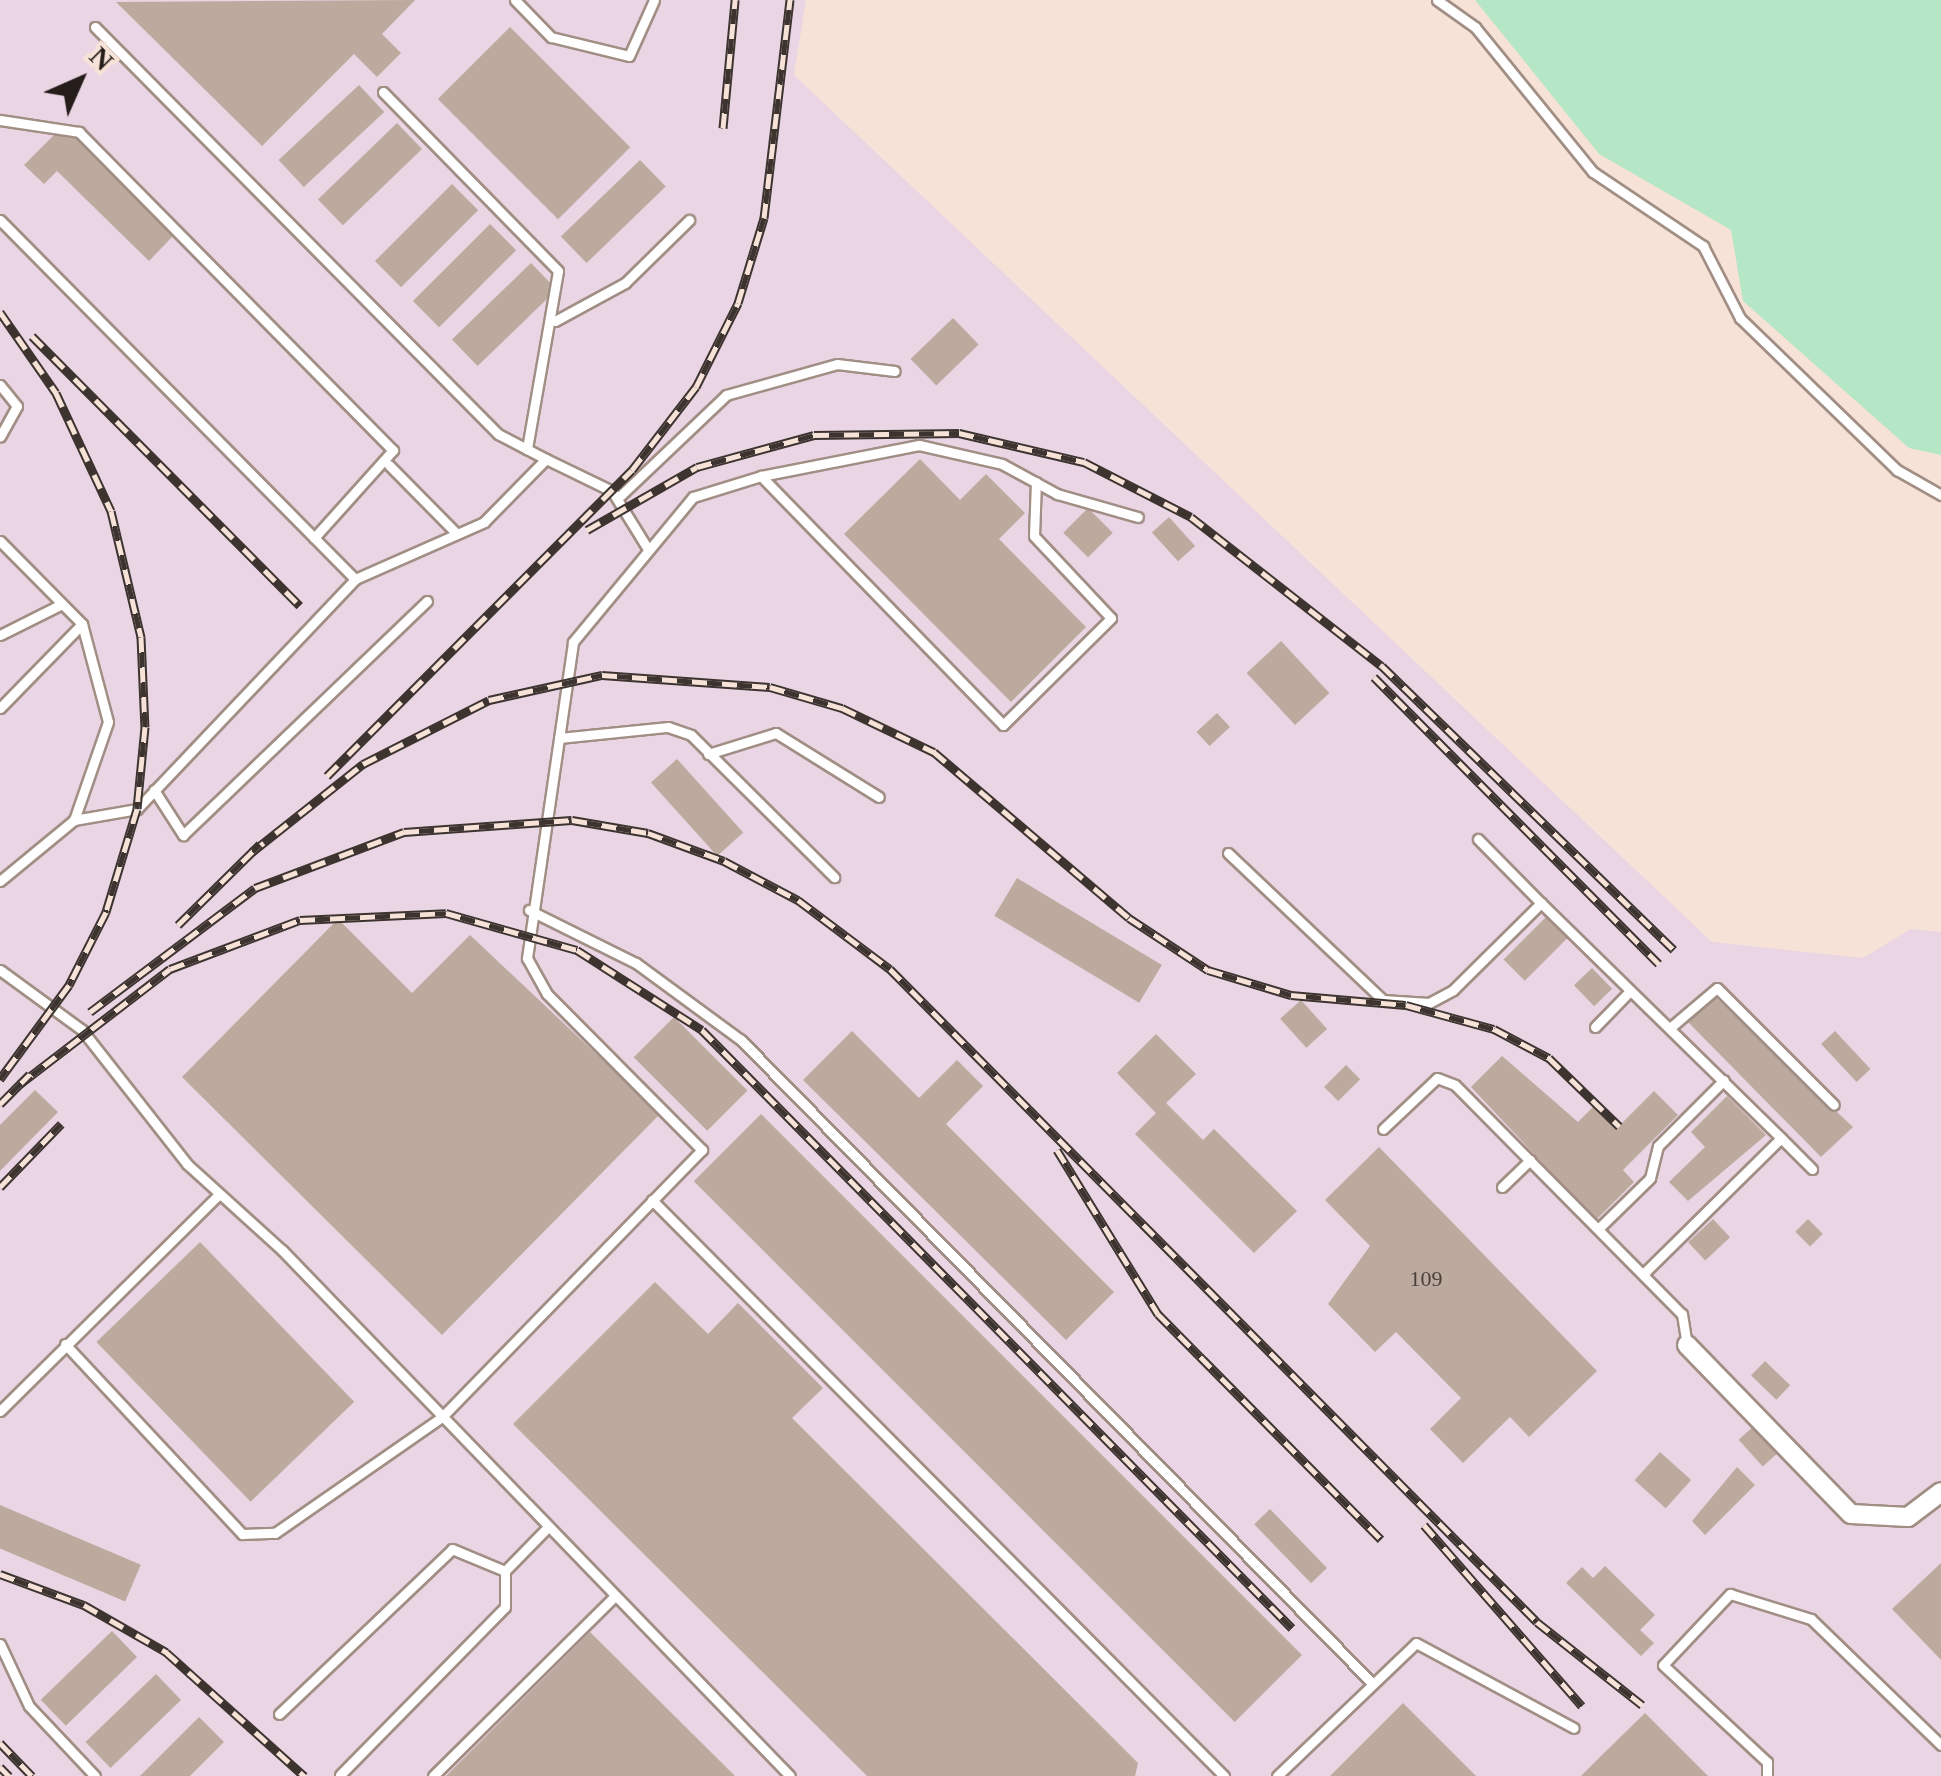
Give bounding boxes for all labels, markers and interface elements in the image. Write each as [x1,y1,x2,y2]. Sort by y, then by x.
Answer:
north arrow [30,30,130,130]
text: N [83,40,120,77]
house number: 109 [1410,1266,1442,1292]

